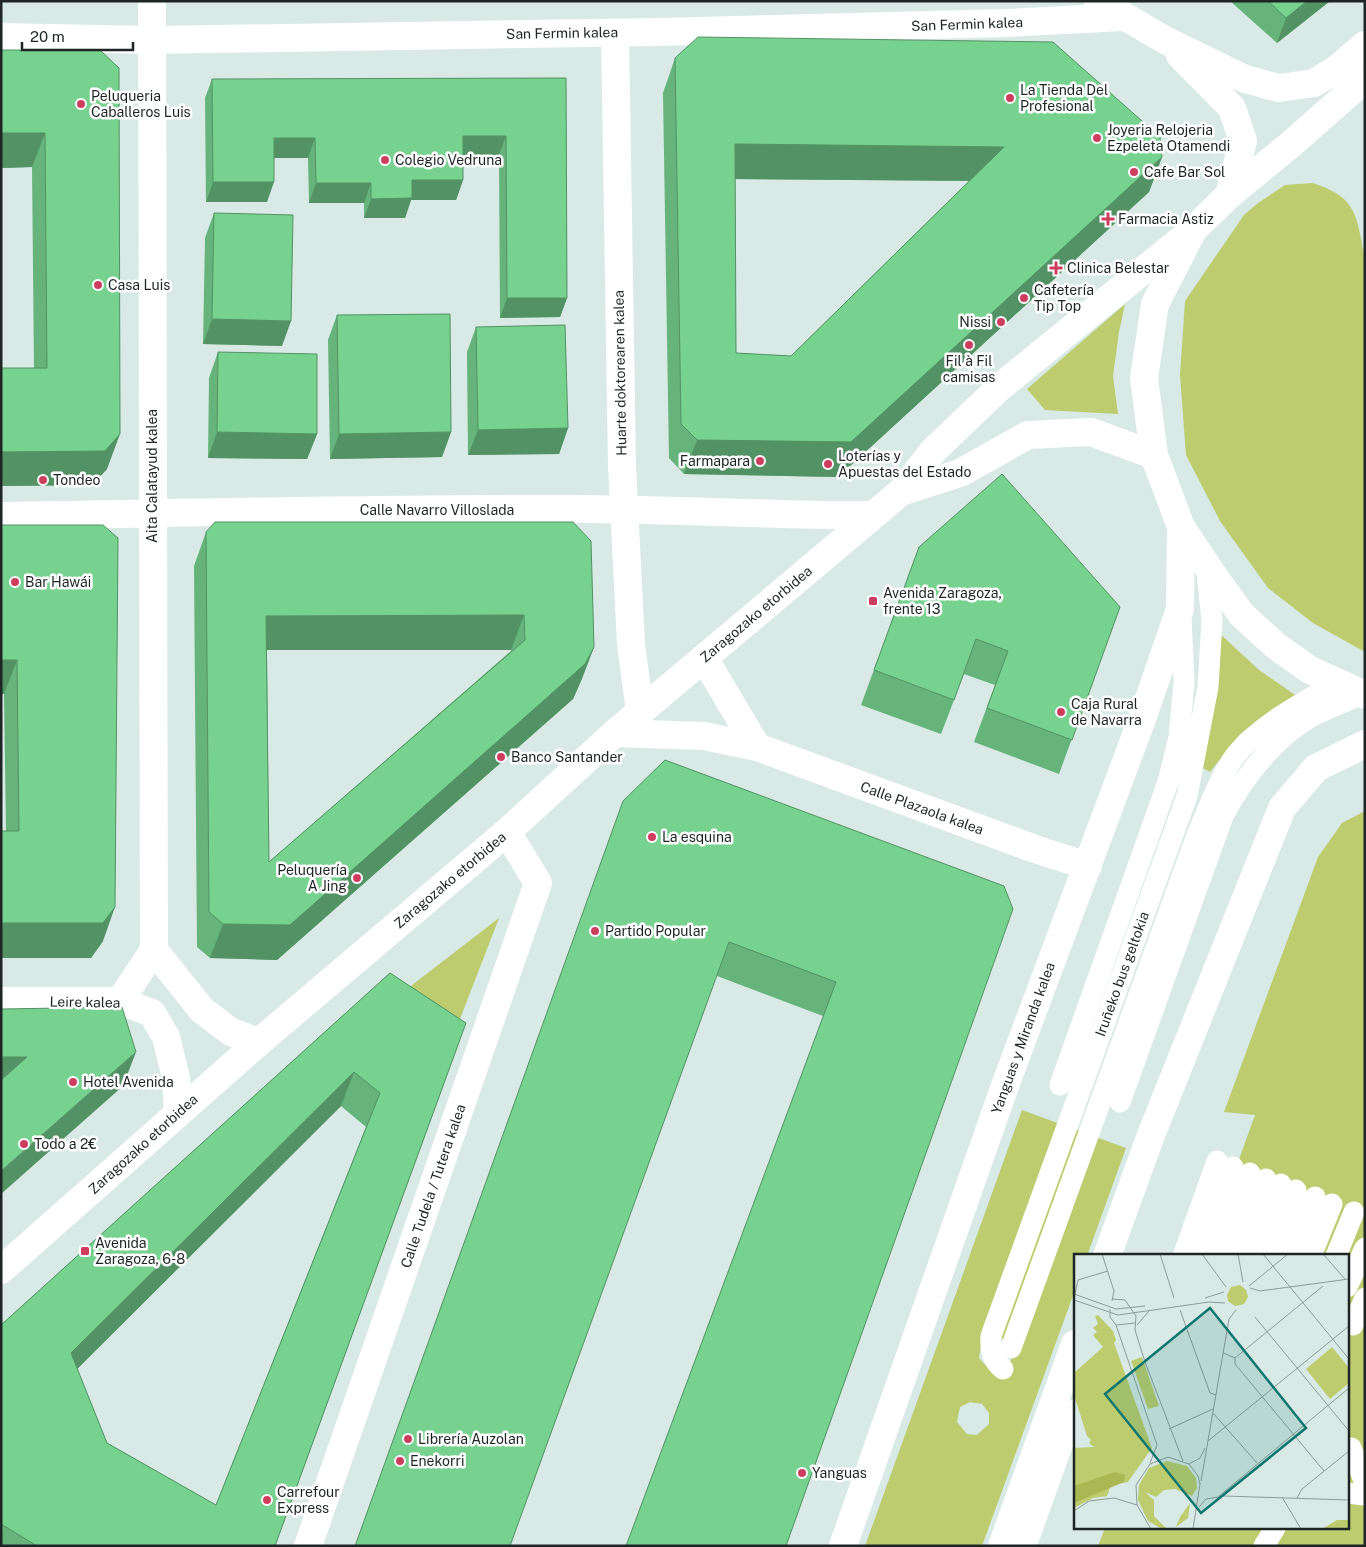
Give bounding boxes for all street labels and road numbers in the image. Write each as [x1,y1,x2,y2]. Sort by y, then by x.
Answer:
street label: San Fermin kalea [911,14,1023,34]
street label: San Fermin kalea [506,24,618,42]
street label: Huarte doktorearen kalea [611,290,629,456]
street label: Aita Calatayud kalea [144,409,160,543]
street label: Calle Navarro Villoslada [360,502,514,518]
street label: Zaragozako etorbidea [697,563,815,665]
street label: Calle Plazaola kalea [858,778,986,838]
street label: Zaragozako etorbidea [391,829,509,931]
street label: Iruñeko bus geltokia [1092,909,1152,1039]
street label: Yanguas y Miranda kalea [988,960,1058,1116]
street label: Leire kalea [49,993,121,1011]
street label: Zaragozako etorbidea [85,1091,201,1197]
street label: Calle Tudela / Tutera kalea [397,1102,469,1270]

